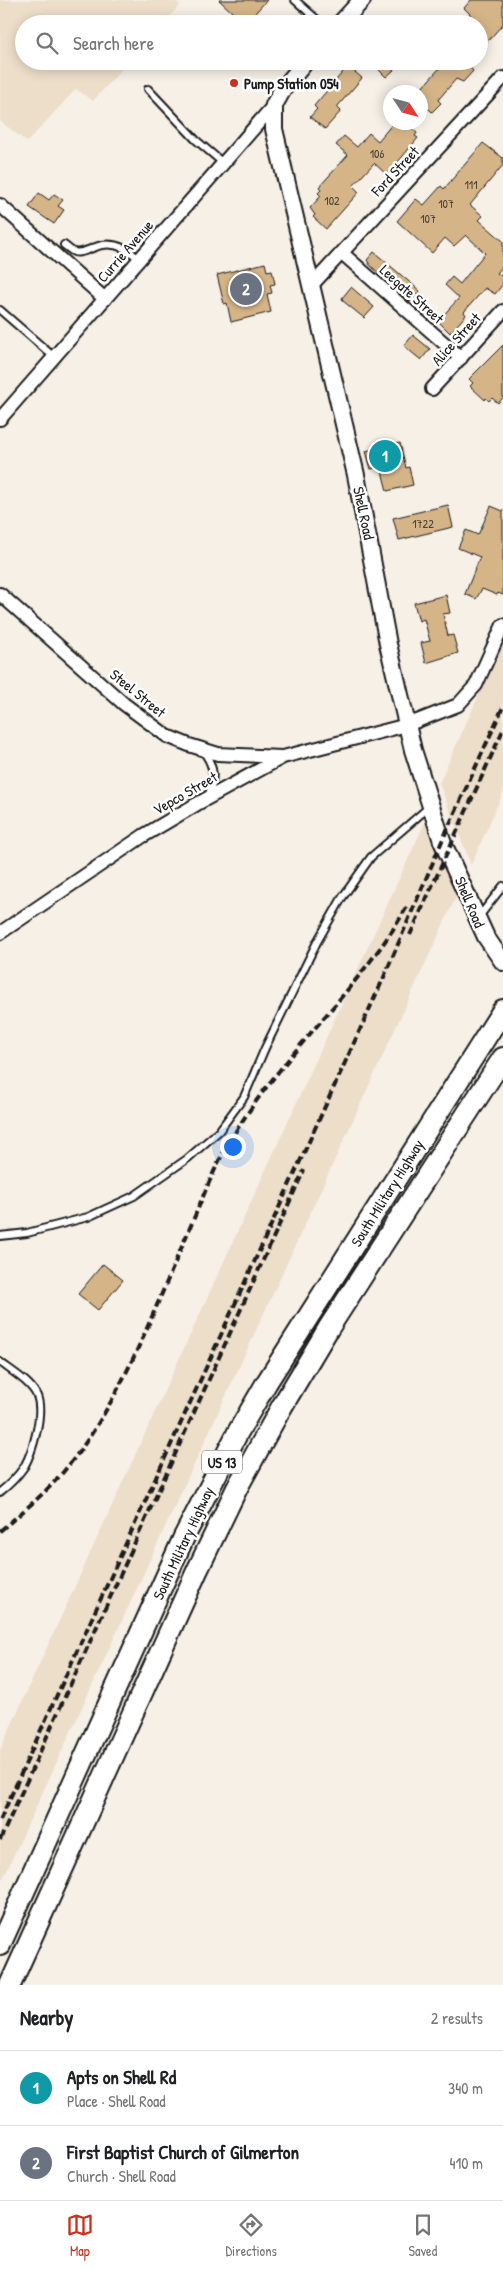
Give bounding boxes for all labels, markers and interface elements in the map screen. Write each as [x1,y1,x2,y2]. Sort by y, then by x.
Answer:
search box [15,15,488,70]
icon: search [33,29,61,57]
text: Search here [73,30,154,56]
place label: Pump Station 054 [244,73,339,95]
marker: Pump Station 054 [228,77,240,89]
north arrow [383,85,428,130]
street label: Ford Street [366,141,424,201]
house number: 106 [370,145,384,162]
house number: 111 [464,176,478,193]
house number: 102 [324,192,340,209]
house number: 107 [438,195,454,212]
house number: 107 [420,210,436,227]
street label: Currie Avenue [92,215,158,287]
street label: Leegate Street [375,260,449,329]
pin: 2 [230,270,262,308]
street label: Alice Street [427,307,486,370]
pin: 1 [369,437,401,475]
street label: Shell Road [348,485,380,542]
house number: 1722 [412,515,434,532]
street label: Steel Street [106,664,171,723]
street label: Vepco Street [149,766,222,820]
street label: Shell Road [450,873,490,931]
your location [220,1134,246,1160]
street label: South Military Highway [346,1135,428,1251]
road number: US 13 [202,1450,242,1474]
street label: South Military Highway [148,1483,218,1603]
text: Nearby [20,2003,73,2032]
text: 2 results [431,2007,483,2029]
text: Apts on Shell Rd [67,2064,176,2090]
text: 1 [33,2077,39,2099]
text: 340 m [448,2077,483,2099]
text: Place · Shell Road [67,2090,166,2112]
text: First Baptist Church of Gilmerton [67,2139,299,2165]
text: 2 [32,2152,40,2174]
text: 410 m [449,2152,483,2174]
text: Church · Shell Road [67,2165,176,2187]
tab: Map [66,2211,94,2260]
tab: Directions [225,2211,277,2260]
tab: Saved [409,2211,437,2260]

